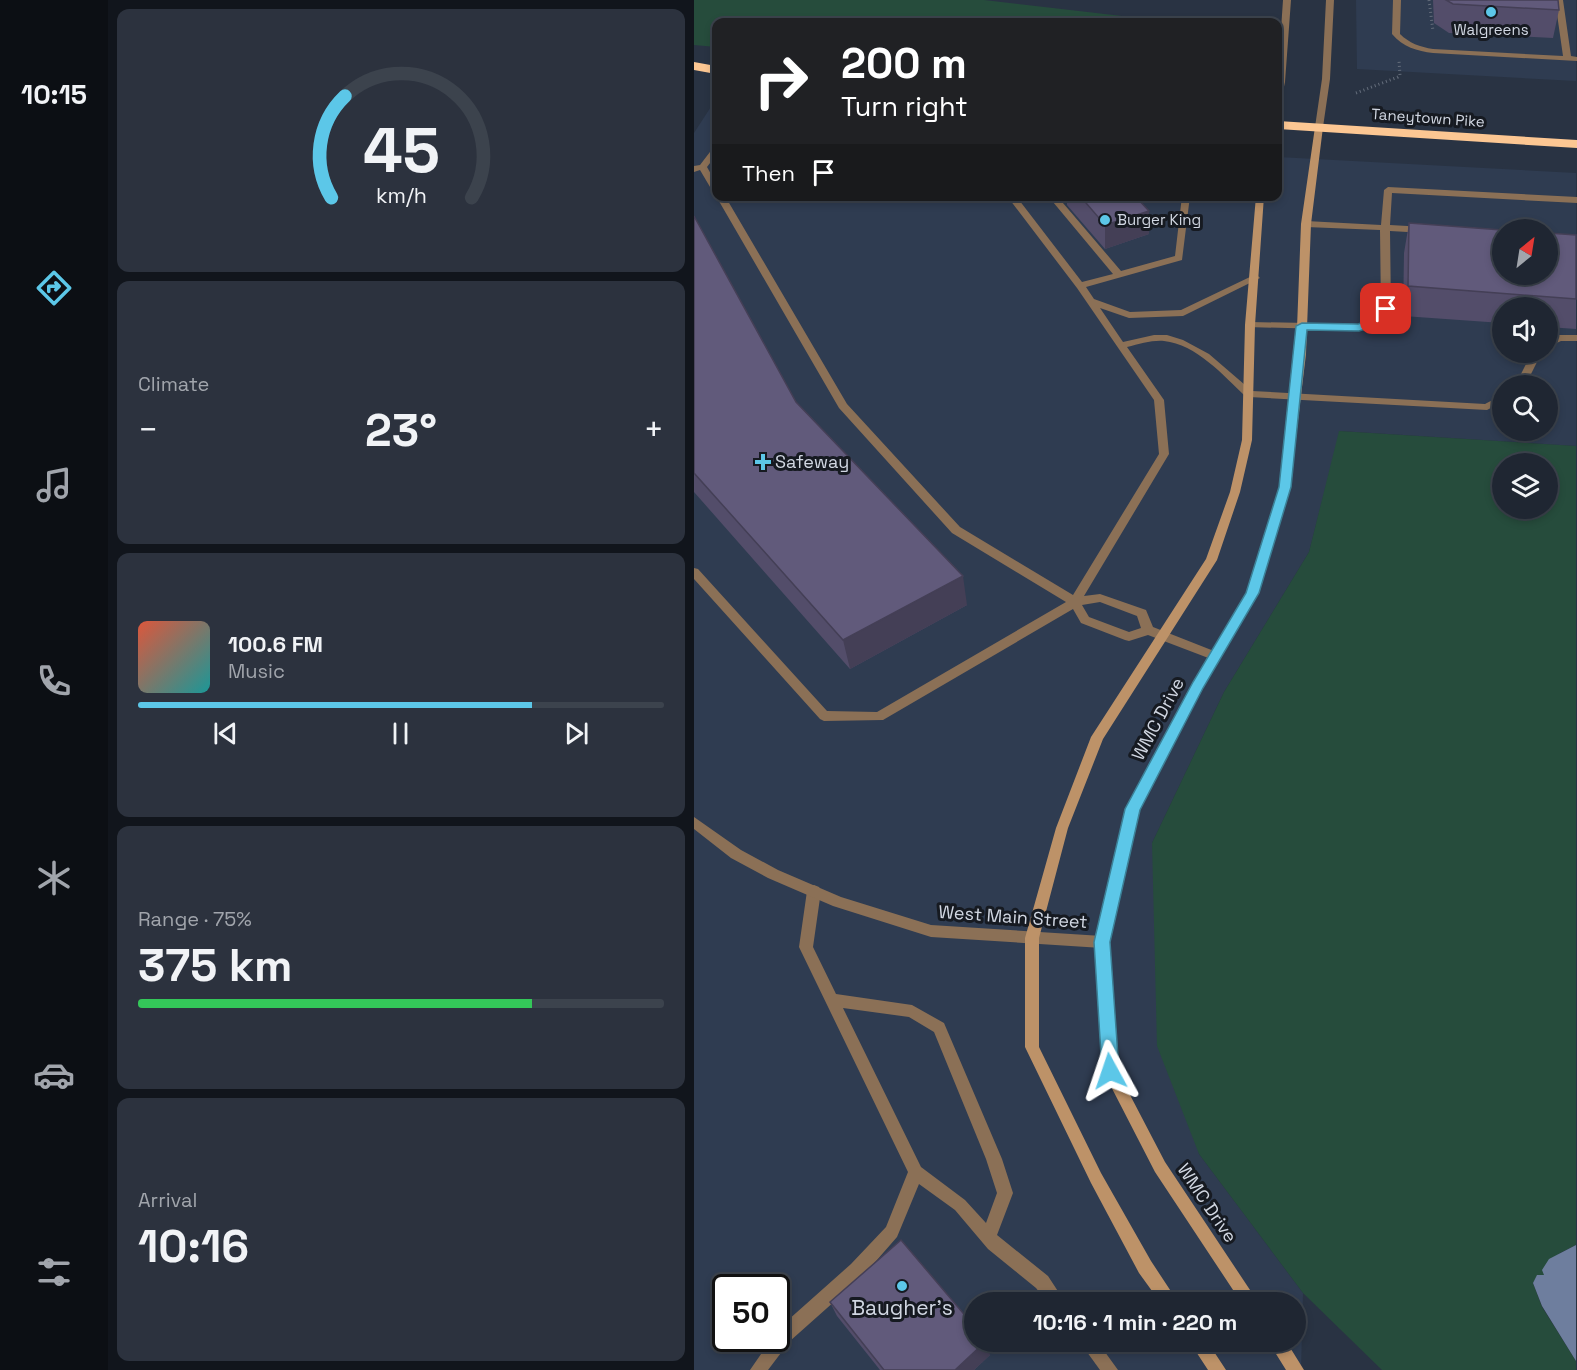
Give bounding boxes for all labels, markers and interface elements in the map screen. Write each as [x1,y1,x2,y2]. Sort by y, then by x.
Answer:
marker: Walgreens [1484,5,1498,19]
place label: Walgreens [1453,20,1529,39]
text: 200 m [841,37,967,90]
icon: right [742,42,820,120]
text: 10:15 [21,77,87,112]
text: Turn right [841,89,968,124]
street label: Taneytown Pike [1371,104,1485,131]
text: 45 [362,111,440,190]
icon: arrive [807,156,840,189]
text: Then [742,159,795,187]
text: km/h [375,182,427,209]
place label: Burger King [1117,210,1201,229]
marker: Burger King [1098,213,1112,227]
north arrow [1492,219,1558,285]
map controls [1492,219,1558,519]
icon: directions [33,267,75,309]
pin [1360,283,1411,334]
icon: arrive [1369,292,1402,325]
button: sound [1492,297,1558,363]
text: Climate [138,371,209,397]
button: search [1492,375,1558,441]
text: 23° [365,402,437,459]
text: − [138,409,158,451]
text: + [644,409,664,451]
place label: Safeway [775,450,849,473]
button: layers [1492,453,1558,519]
marker: Safeway [756,455,770,469]
icon: music [33,464,75,506]
text: 100.6 FM [228,630,323,658]
text: Music [228,658,285,684]
icon: phone [33,660,75,702]
street label: WMC Drive [1126,673,1189,764]
icon: previous [209,717,242,750]
icon: pause [384,717,417,750]
icon: next [560,717,593,750]
icon: climate [33,857,75,899]
street label: West Main Street [938,900,1088,933]
text: Range · 75% [138,906,252,932]
text: 375 km [138,937,293,994]
position arrow [1078,1039,1142,1103]
icon: car [33,1054,75,1096]
street label: WMC Drive [1173,1159,1242,1247]
text: Arrival [138,1187,197,1213]
text: 10:16 [138,1218,249,1275]
icon: filters [33,1251,75,1293]
speed limit sign: 50 [712,1274,790,1352]
marker: Baugher's [895,1279,909,1293]
place label: Baugher's [851,1294,953,1321]
text: 10:16 · 1 min · 220 m [1033,1308,1237,1336]

